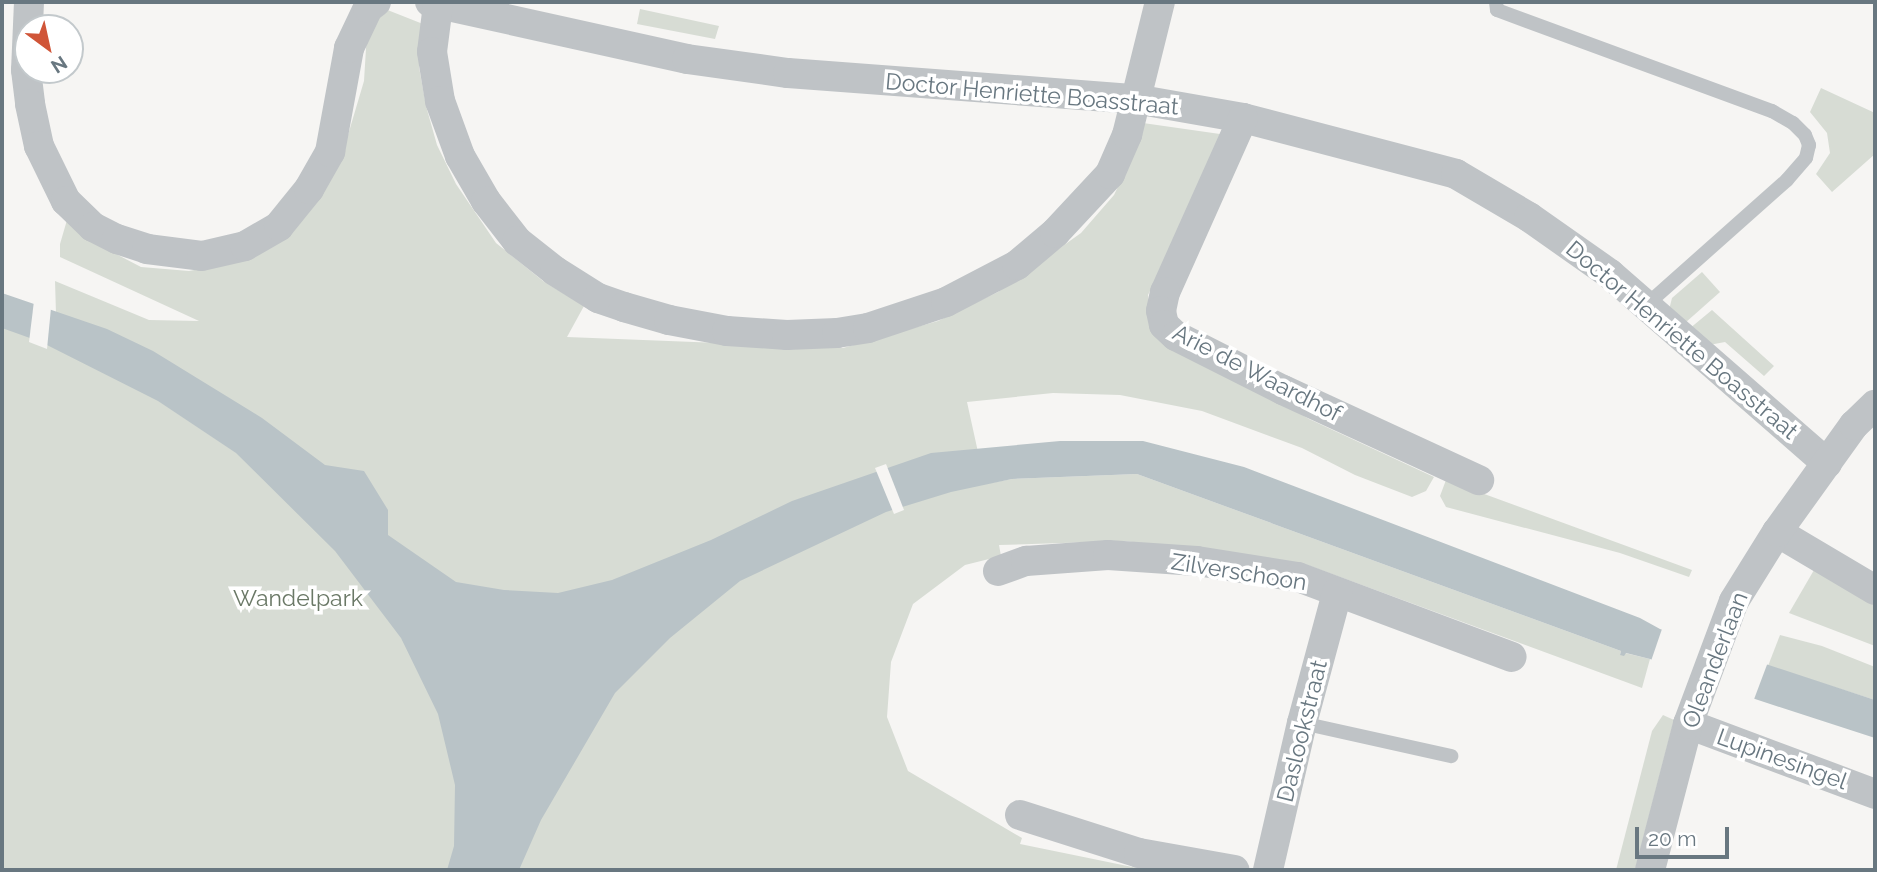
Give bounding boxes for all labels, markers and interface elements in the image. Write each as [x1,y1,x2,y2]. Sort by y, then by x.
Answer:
north arrow [14,14,84,84]
text: N [47,52,71,78]
street label: Doctor Henriette Boasstraat [884,67,1180,121]
street label: Doctor Henriette Boasstraat [1560,235,1804,445]
street label: Arie de Waardhof [1168,318,1346,428]
street label: Zilverschoon [1169,548,1309,596]
park label: Wandelpark [233,584,363,612]
street label: Oleanderlaan [1676,588,1754,732]
street label: Daslookstraat [1271,657,1333,805]
street label: Lupinesingel [1713,723,1851,795]
scale bar [1639,812,1734,856]
text: 20 m [1648,826,1696,851]

